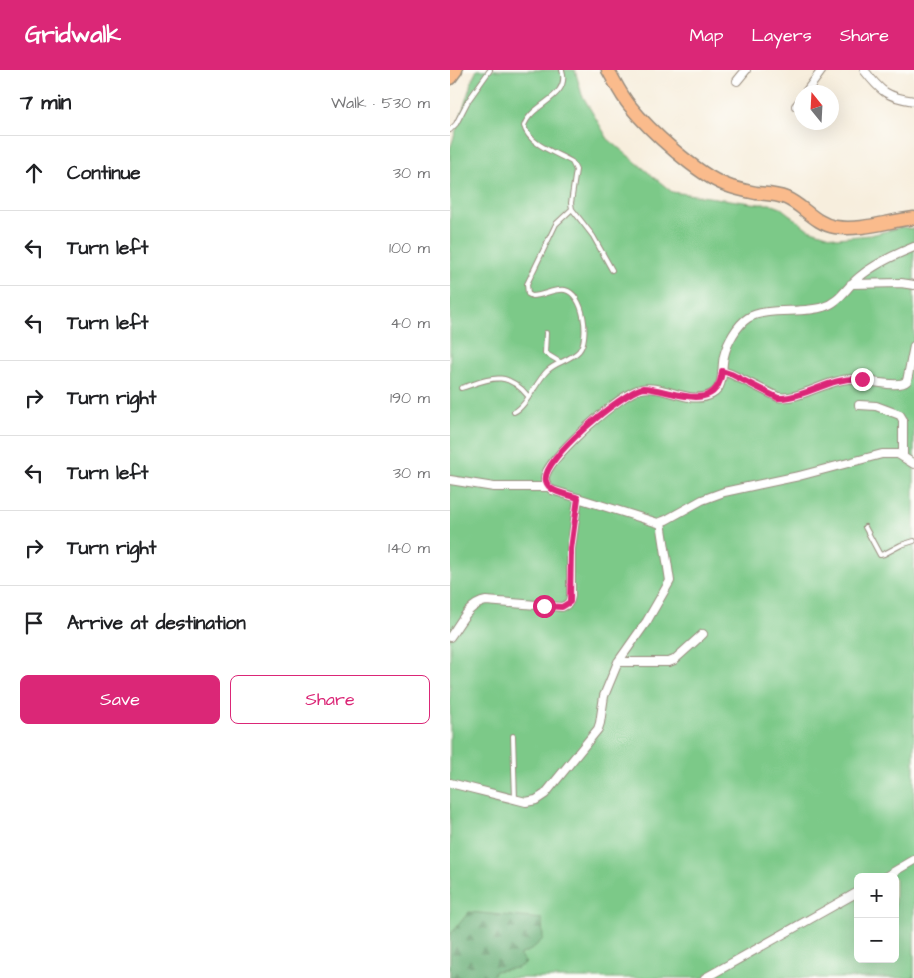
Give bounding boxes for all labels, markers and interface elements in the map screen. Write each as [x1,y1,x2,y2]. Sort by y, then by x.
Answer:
text: Gridwalk [25,18,121,52]
text: Map [689,23,723,48]
text: Layers [751,23,812,48]
text: Share [840,23,889,48]
north arrow [794,85,839,130]
text: 7 min [20,88,71,117]
text: Walk · 530 m [331,92,430,114]
icon: ahead [20,159,48,187]
text: Continue [67,160,141,187]
text: 30 m [393,162,430,184]
icon: left [20,234,48,262]
text: Turn left [67,235,148,262]
text: 100 m [389,237,430,259]
icon: left [20,309,48,337]
text: Turn left [67,310,148,337]
text: 40 m [390,312,430,334]
route end [851,368,874,391]
icon: right [20,384,48,412]
text: Turn right [67,385,156,412]
text: 190 m [390,387,430,409]
icon: left [20,459,48,487]
text: Turn left [67,460,148,487]
text: 30 m [393,462,430,484]
icon: right [20,534,48,562]
text: Turn right [67,535,156,562]
text: 140 m [388,537,430,559]
route start [533,595,556,618]
icon: arrive [20,609,48,637]
text: Arrive at destination [67,610,246,637]
button: Save [20,675,220,724]
button: Share [230,675,430,724]
map controls [854,873,899,963]
button: + [854,873,899,918]
button: − [854,918,899,963]

